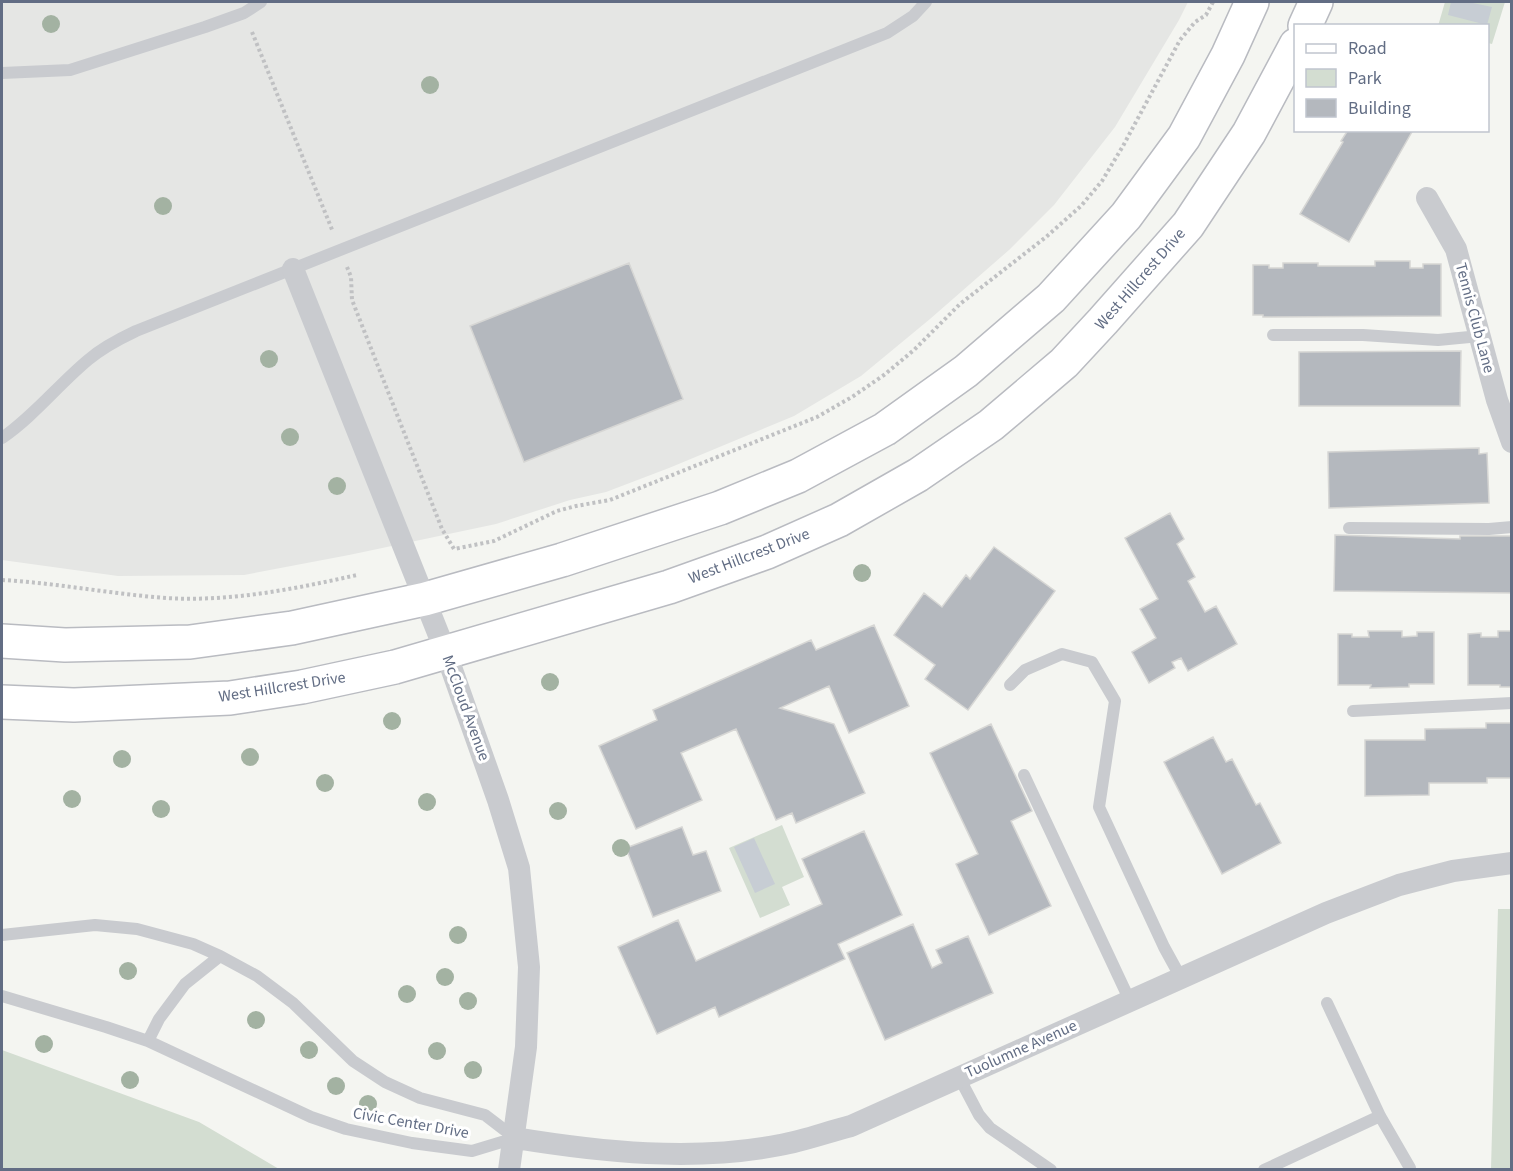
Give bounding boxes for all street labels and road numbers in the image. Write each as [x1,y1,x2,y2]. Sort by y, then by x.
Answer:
street label: West Hillcrest Drive [1090,223,1190,335]
street label: Tennis Club Lane [1450,260,1500,376]
street label: West Hillcrest Drive [685,523,813,589]
street label: McCloud Avenue [437,652,495,764]
street label: West Hillcrest Drive [217,666,347,708]
street label: Tuolumne Avenue [961,1014,1081,1084]
street label: Civic Center Drive [351,1102,471,1144]

